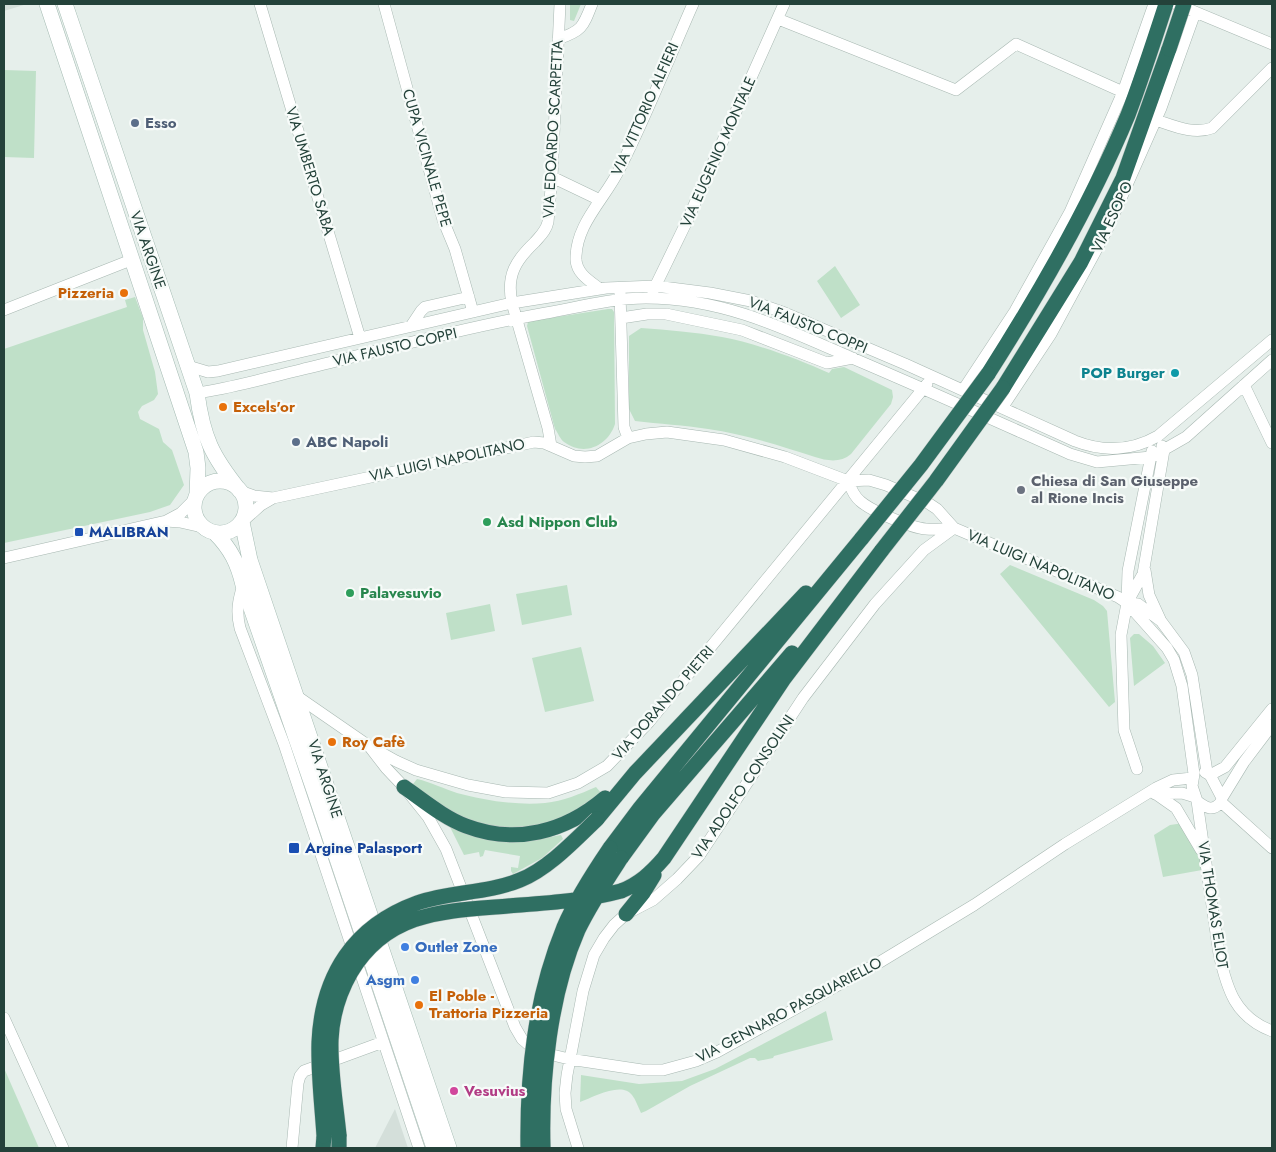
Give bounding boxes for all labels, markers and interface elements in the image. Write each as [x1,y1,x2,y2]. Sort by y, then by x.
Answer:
street label: VIA EDOARDO SCARPETTA [537,39,569,219]
street label: VIA VITTORIO ALFIERI [606,39,684,179]
street label: VIA EUGENIO MONTALE [675,73,761,231]
street label: CUPA VICINALE PEPE [397,86,457,230]
street label: VIA UMBERTO SABA [280,104,340,238]
place label: Esso [145,112,177,134]
marker: Esso [129,117,141,129]
street label: VIA ESOPO [1086,178,1138,256]
street label: VIA ARGINE [124,208,172,292]
place label: Pizzeria [58,282,114,304]
marker: Pizzeria [118,287,130,299]
street label: VIA FAUSTO COPPI [745,291,871,359]
street label: VIA FAUSTO COPPI [331,322,459,372]
place label: POP Burger [1081,362,1166,384]
marker: POP Burger [1169,367,1181,379]
place label: Excels'or [233,396,296,418]
marker: Excels'or [217,401,229,413]
place label: ABC Napoli [305,431,388,453]
street label: VIA LUIGI NAPOLITANO [367,433,527,487]
marker: ABC Napoli [290,436,302,448]
place label: Chiesa di San Giuseppe al Rione Incis [1031,470,1199,509]
marker: Chiesa di San Giuseppe al Rione Incis [1015,484,1027,496]
place label: Asd Nippon Club [496,511,618,533]
marker: Asd Nippon Club [481,516,493,528]
place label: MALIBRAN [89,521,169,543]
street label: VIA LUIGI NAPOLITANO [964,524,1118,606]
marker: MALIBRAN [73,526,85,538]
place label: Palavesuvio [360,582,442,604]
marker: Palavesuvio [344,587,356,599]
street label: VIA DORANDO PIETRI [607,641,719,765]
street label: VIA ADOLFO CONSOLINI [686,710,800,864]
place label: Roy Cafè [342,731,405,753]
marker: Roy Cafè [326,736,338,748]
street label: VIA ARGINE [302,737,348,821]
place label: Argine Palasport [304,837,422,859]
street label: VIA THOMAS ELIOT [1192,839,1234,971]
marker: Argine Palasport [287,841,301,855]
place label: Outlet Zone [415,936,498,958]
marker: Outlet Zone [399,941,411,953]
street label: VIA GENNARO PASQUARIELLO [692,952,886,1068]
place label: Asgm [365,969,405,991]
marker: Asgm [409,974,421,986]
place label: El Poble - Trattoria Pizzeria [429,985,548,1024]
marker: El Poble - Trattoria Pizzeria [413,999,425,1011]
place label: Vesuvius [463,1080,526,1102]
marker: Vesuvius [448,1085,460,1097]

